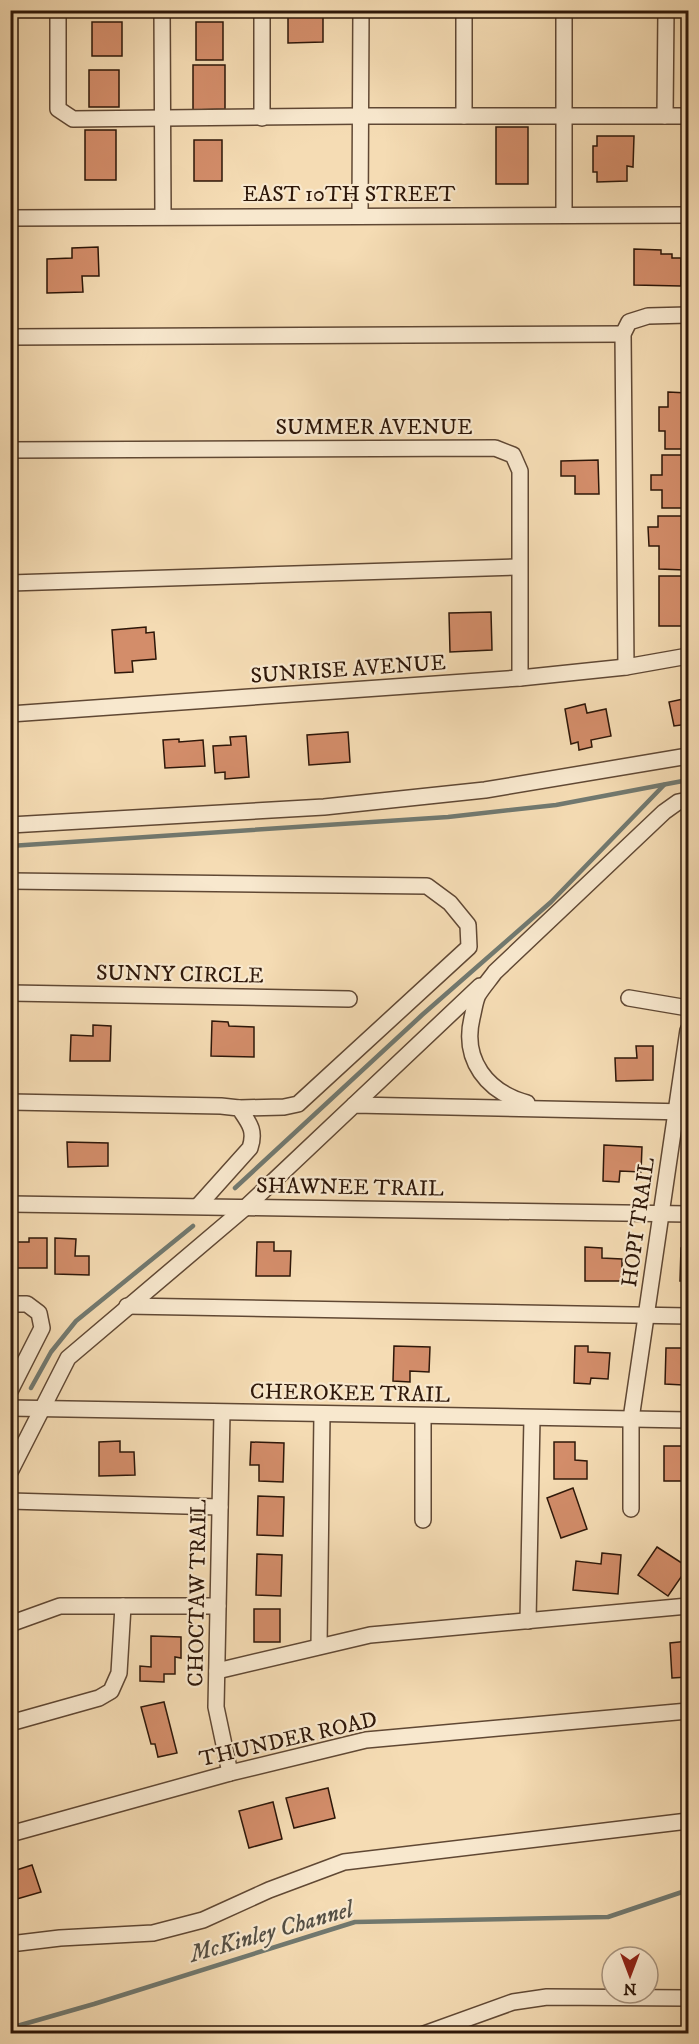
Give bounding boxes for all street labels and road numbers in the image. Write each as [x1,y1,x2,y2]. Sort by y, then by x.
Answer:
street label: EAST 10TH STREET [243,181,456,208]
street label: SUMMER AVENUE [275,414,473,441]
street label: SUNRISE AVENUE [250,649,447,690]
street label: SUNNY CIRCLE [96,960,264,989]
street label: HOPI TRAIL [616,1156,661,1289]
street label: SHAWNEE TRAIL [256,1172,444,1203]
street label: CHEROKEE TRAIL [250,1378,450,1409]
street label: CHOCTAW TRAIL [182,1499,213,1687]
street label: THUNDER ROAD [197,1706,380,1773]

